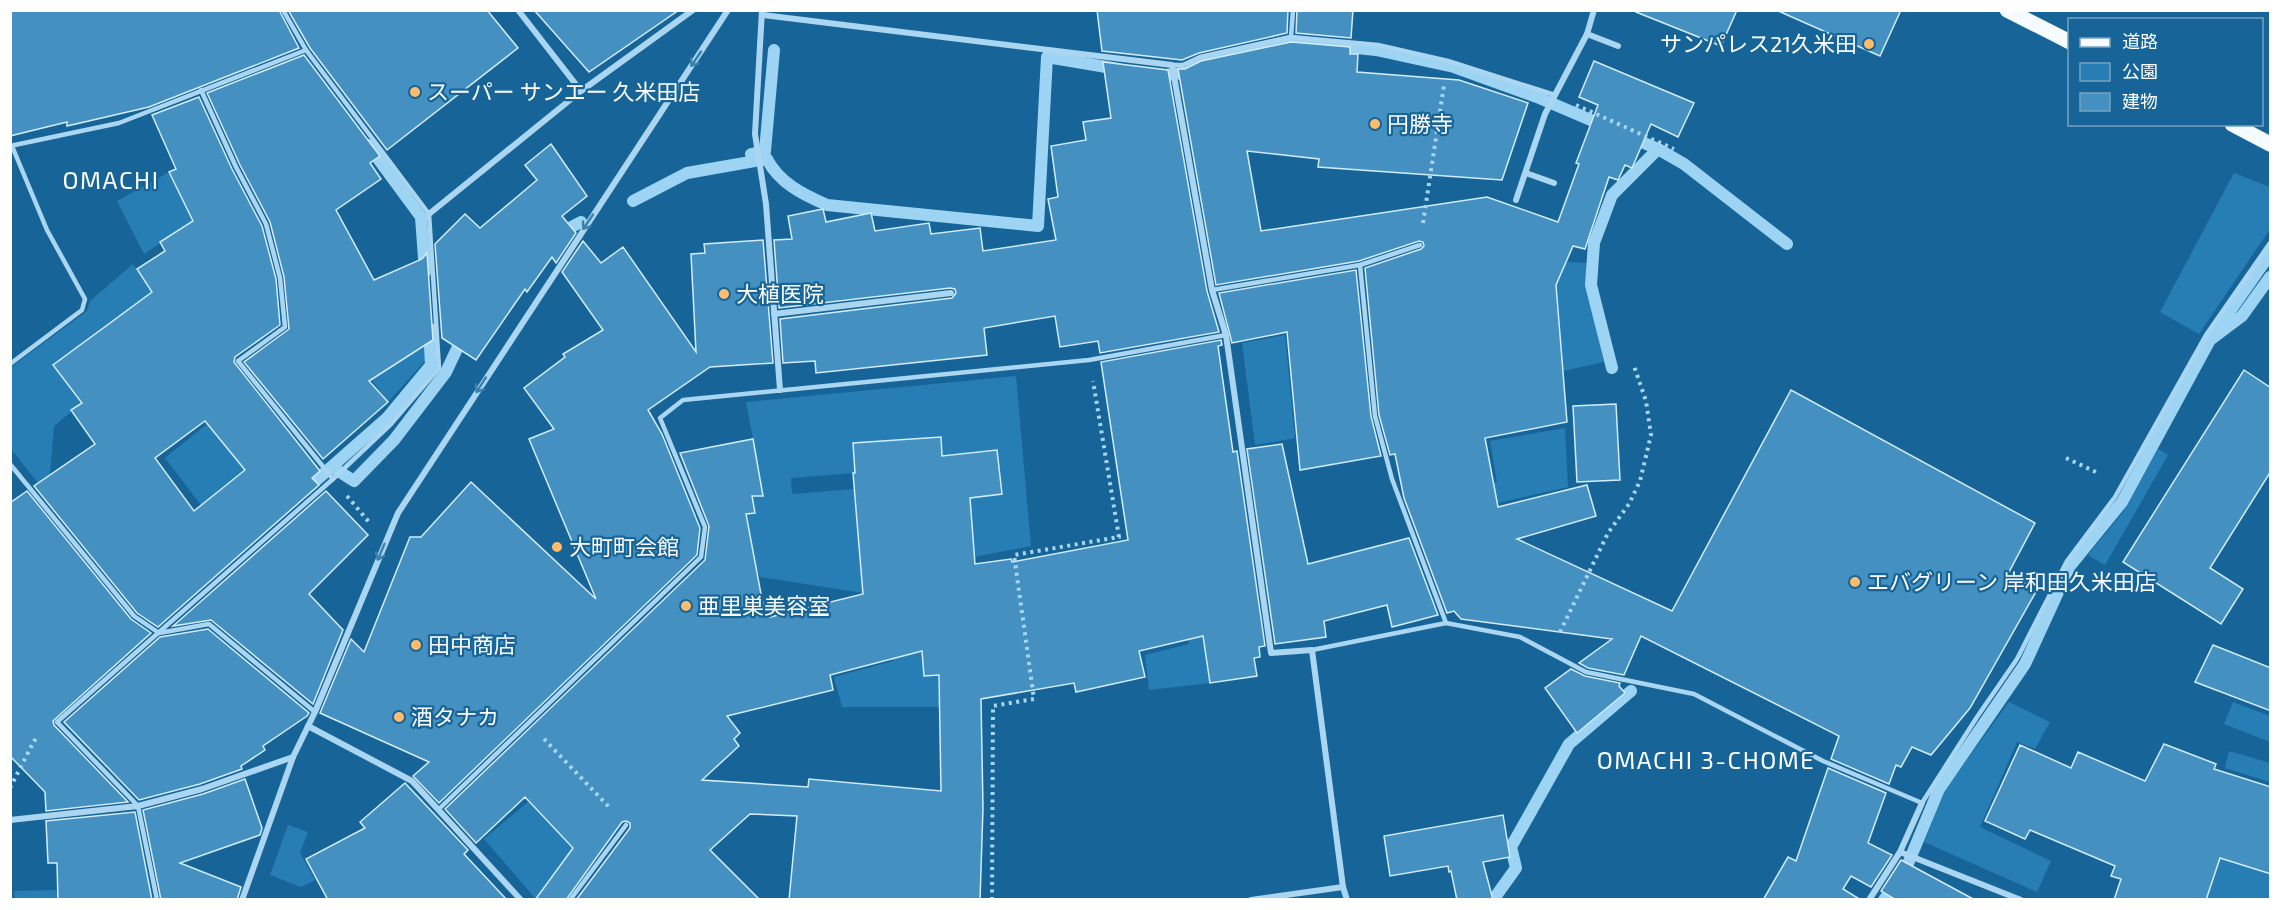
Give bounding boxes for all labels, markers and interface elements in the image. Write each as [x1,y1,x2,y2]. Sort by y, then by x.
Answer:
legend [2068,18,2263,126]
place label: サンパレス21久米田 [1660,30,1857,56]
text: 道路 [2122,30,2158,52]
marker: サンパレス21久米田 [1862,37,1876,51]
one-way arrow [689,50,701,67]
text: 公園 [2122,60,2158,82]
place label: スーパー サンエー 久米田店 [427,78,701,104]
marker: スーパー サンエー 久米田店 [408,85,422,99]
text: 建物 [2122,90,2158,112]
place label: 円勝寺 [1387,110,1453,136]
marker: 円勝寺 [1368,117,1382,131]
district label: OMACHI [63,165,159,194]
one-way arrow [582,213,594,229]
place label: 大植医院 [736,280,824,306]
marker: 大植医院 [717,287,731,301]
one-way arrow [475,376,487,393]
place label: 大町町会館 [569,533,679,559]
marker: 大町町会館 [550,540,564,554]
one-way arrow [375,542,386,561]
place label: エバグリーン 岸和田久米田店 [1867,568,2157,594]
marker: エバグリーン 岸和田久米田店 [1848,575,1862,589]
place label: 亜里巣美容室 [698,592,830,618]
marker: 亜里巣美容室 [679,599,693,613]
place label: 田中商店 [428,631,516,657]
marker: 田中商店 [409,638,423,652]
place label: 酒タナカ [411,703,499,729]
marker: 酒タナカ [392,710,406,724]
district label: OMACHI 3-CHOME [1597,745,1815,774]

